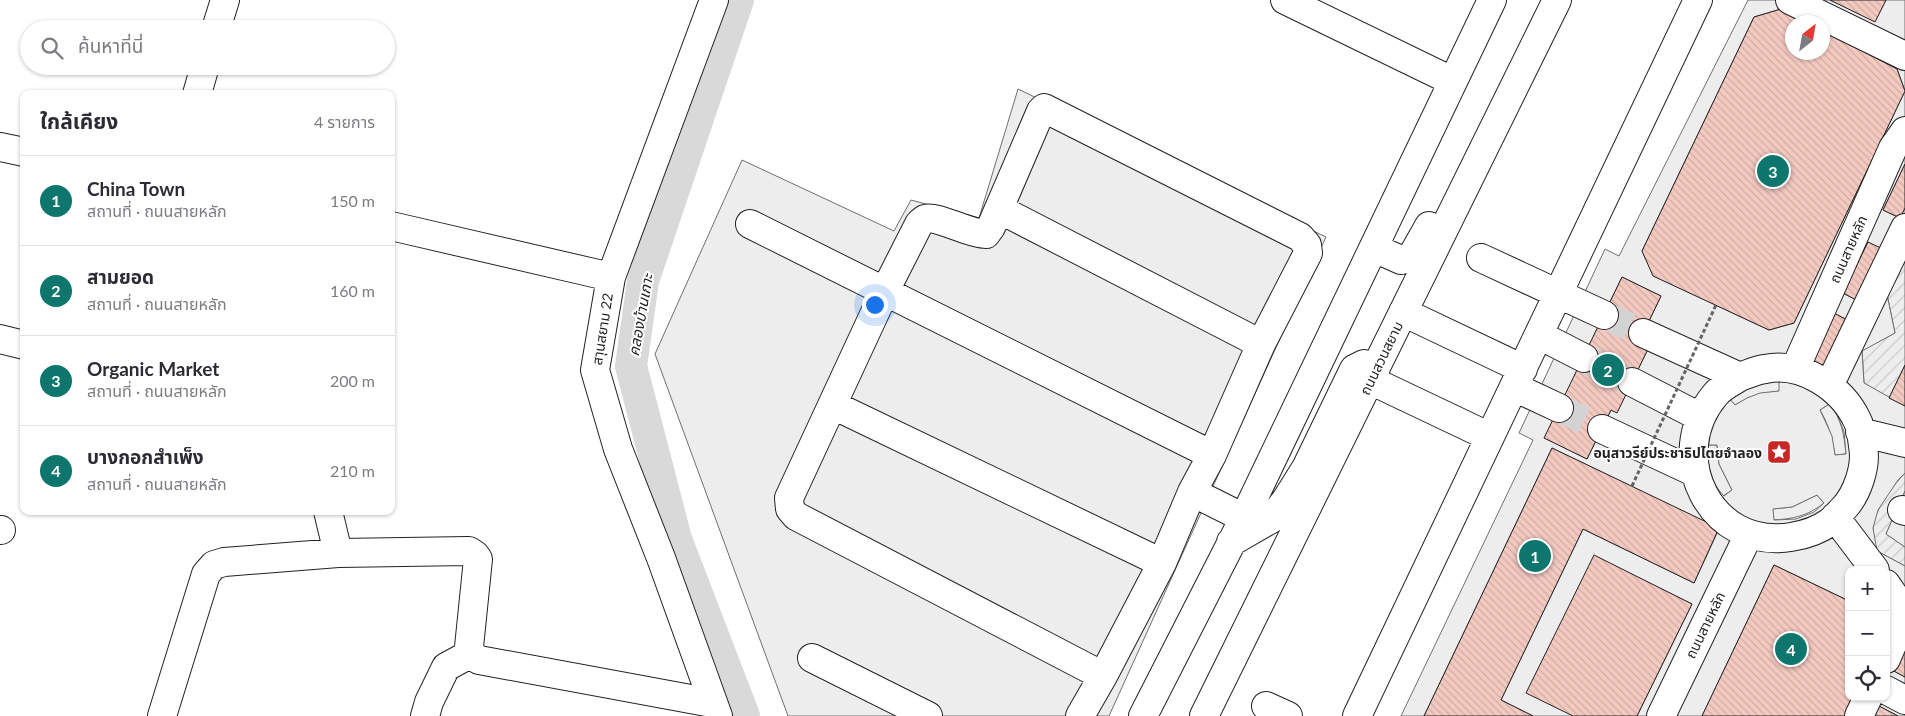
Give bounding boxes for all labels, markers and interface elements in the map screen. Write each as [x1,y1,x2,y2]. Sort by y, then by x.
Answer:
north arrow [1785,15,1830,60]
search box [20,20,395,75]
icon: search [38,34,66,62]
text: ค้นหาที่นี่ [78,34,143,57]
text: ใกล้เคียง [40,108,118,133]
text: 4 รายการ [314,112,375,131]
pin: 3 [1757,152,1789,190]
text: China Town [87,177,185,200]
text: 1 [51,191,61,210]
text: 150 m [330,191,375,210]
text: สถานที่ · ถนนสายหลัก [87,201,227,220]
street label: ถนนสายหลัก [1826,213,1870,285]
text: สามยอด [87,265,154,288]
water label: คลองบ้านเกาะ [624,270,656,358]
text: 2 [51,281,61,300]
text: 160 m [330,281,375,300]
street label: สาุนสยาม 22 [588,292,617,366]
your location [862,292,888,318]
text: สถานที่ · ถนนสายหลัก [87,294,227,313]
street label: ถนนสวนสยาม [1356,318,1406,398]
pin: 2 [1592,351,1624,389]
text: Organic Market [87,357,219,380]
text: 3 [51,371,61,390]
text: 200 m [330,371,375,390]
text: สถานที่ · ถนนสายหลัก [87,381,227,400]
place icon: อนุสาวรีย์ประชาธิปไตยจำลอง [1766,439,1792,465]
place label: อนุสาวรีย์ประชาธิปไตยจำลอง [1593,444,1762,462]
text: บางกอกสำเพ็ง [87,445,204,468]
text: 4 [51,461,61,480]
text: 210 m [330,461,375,480]
text: สถานที่ · ถนนสายหลัก [87,474,227,493]
pin: 1 [1519,537,1551,575]
map controls [1845,566,1890,701]
button: + [1845,566,1890,611]
street label: ถนนสายหลัก [1682,589,1728,661]
button: − [1845,611,1890,656]
pin: 4 [1775,630,1807,668]
button: locate [1845,656,1890,701]

